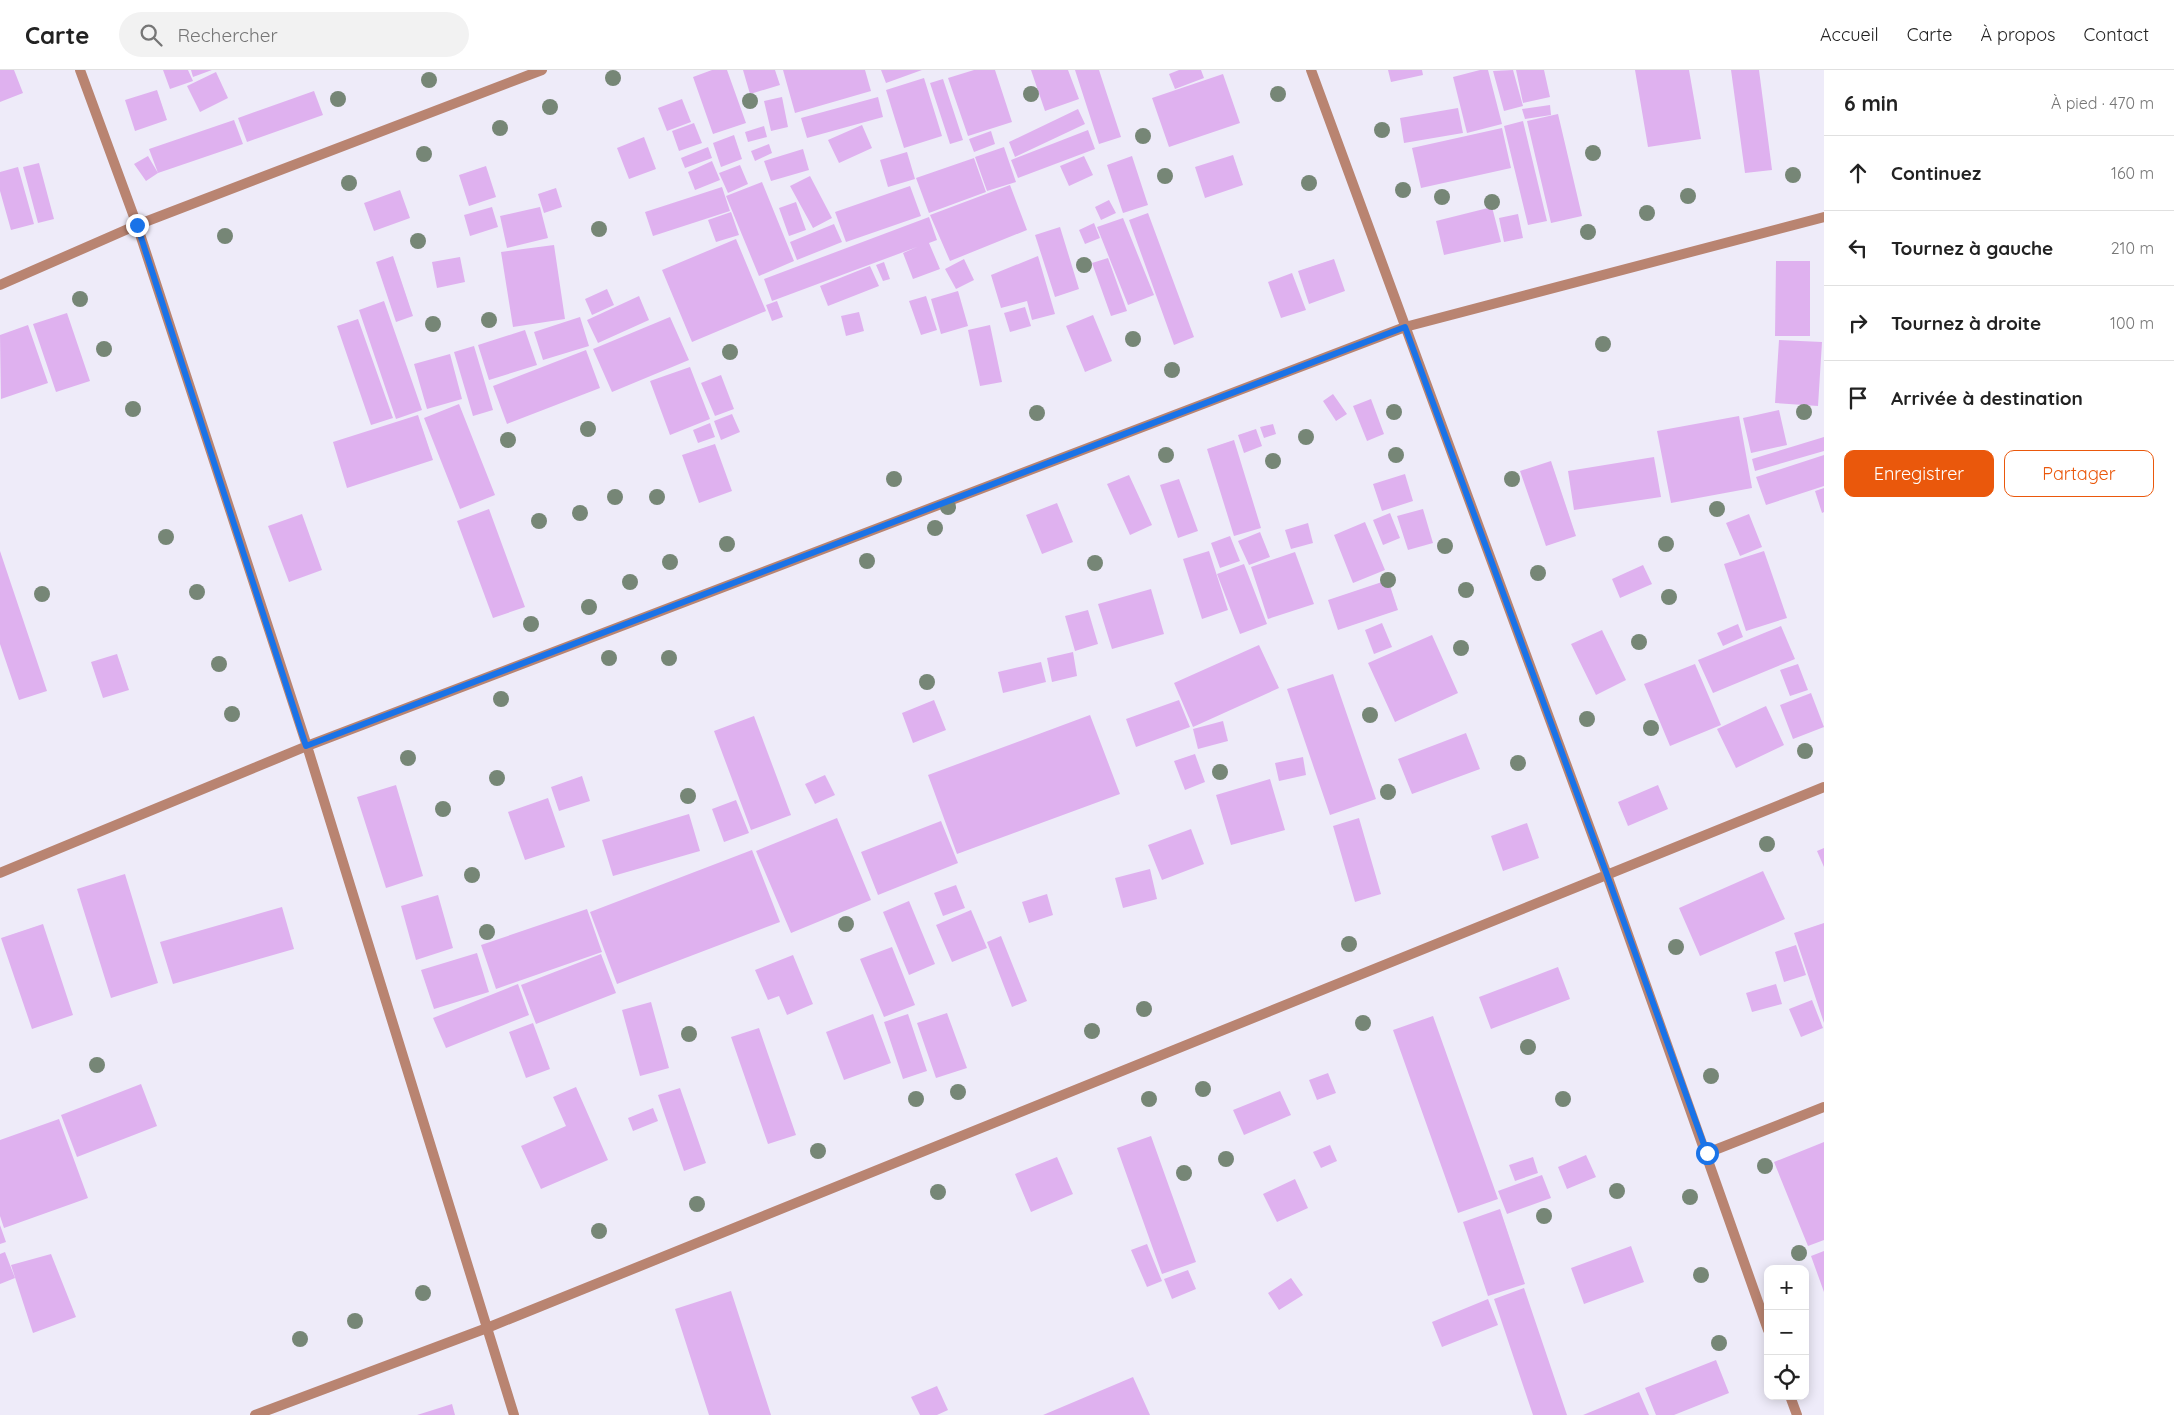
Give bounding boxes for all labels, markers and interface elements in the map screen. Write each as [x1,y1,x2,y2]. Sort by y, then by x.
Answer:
search box [119,12,469,57]
text: Carte [25,20,89,50]
icon: search [137,21,165,49]
text: Rechercher [177,23,278,47]
text: Accueil [1820,23,1879,46]
text: Carte [1907,23,1952,46]
text: À propos [1980,23,2056,46]
text: Contact [2084,23,2149,46]
text: 6 min [1844,90,1898,116]
text: À pied · 470 m [2051,93,2154,113]
icon: ahead [1844,159,1872,187]
text: Continuez [1891,161,1981,185]
text: 160 m [2111,163,2154,183]
route end [126,214,149,237]
icon: left [1844,234,1872,262]
text: Tournez à gauche [1891,236,2053,260]
text: 210 m [2111,238,2154,258]
icon: right [1844,309,1872,337]
text: Tournez à droite [1891,311,2041,335]
text: 100 m [2110,313,2154,333]
icon: arrive [1844,384,1872,412]
text: Arrivée à destination [1891,386,2083,410]
button: Enregistrer [1844,450,1994,497]
button: Partager [2004,450,2154,497]
route start [1696,1142,1719,1165]
map controls [1764,1265,1809,1400]
button: + [1764,1265,1809,1310]
button: − [1764,1310,1809,1355]
button: locate [1764,1355,1809,1400]

